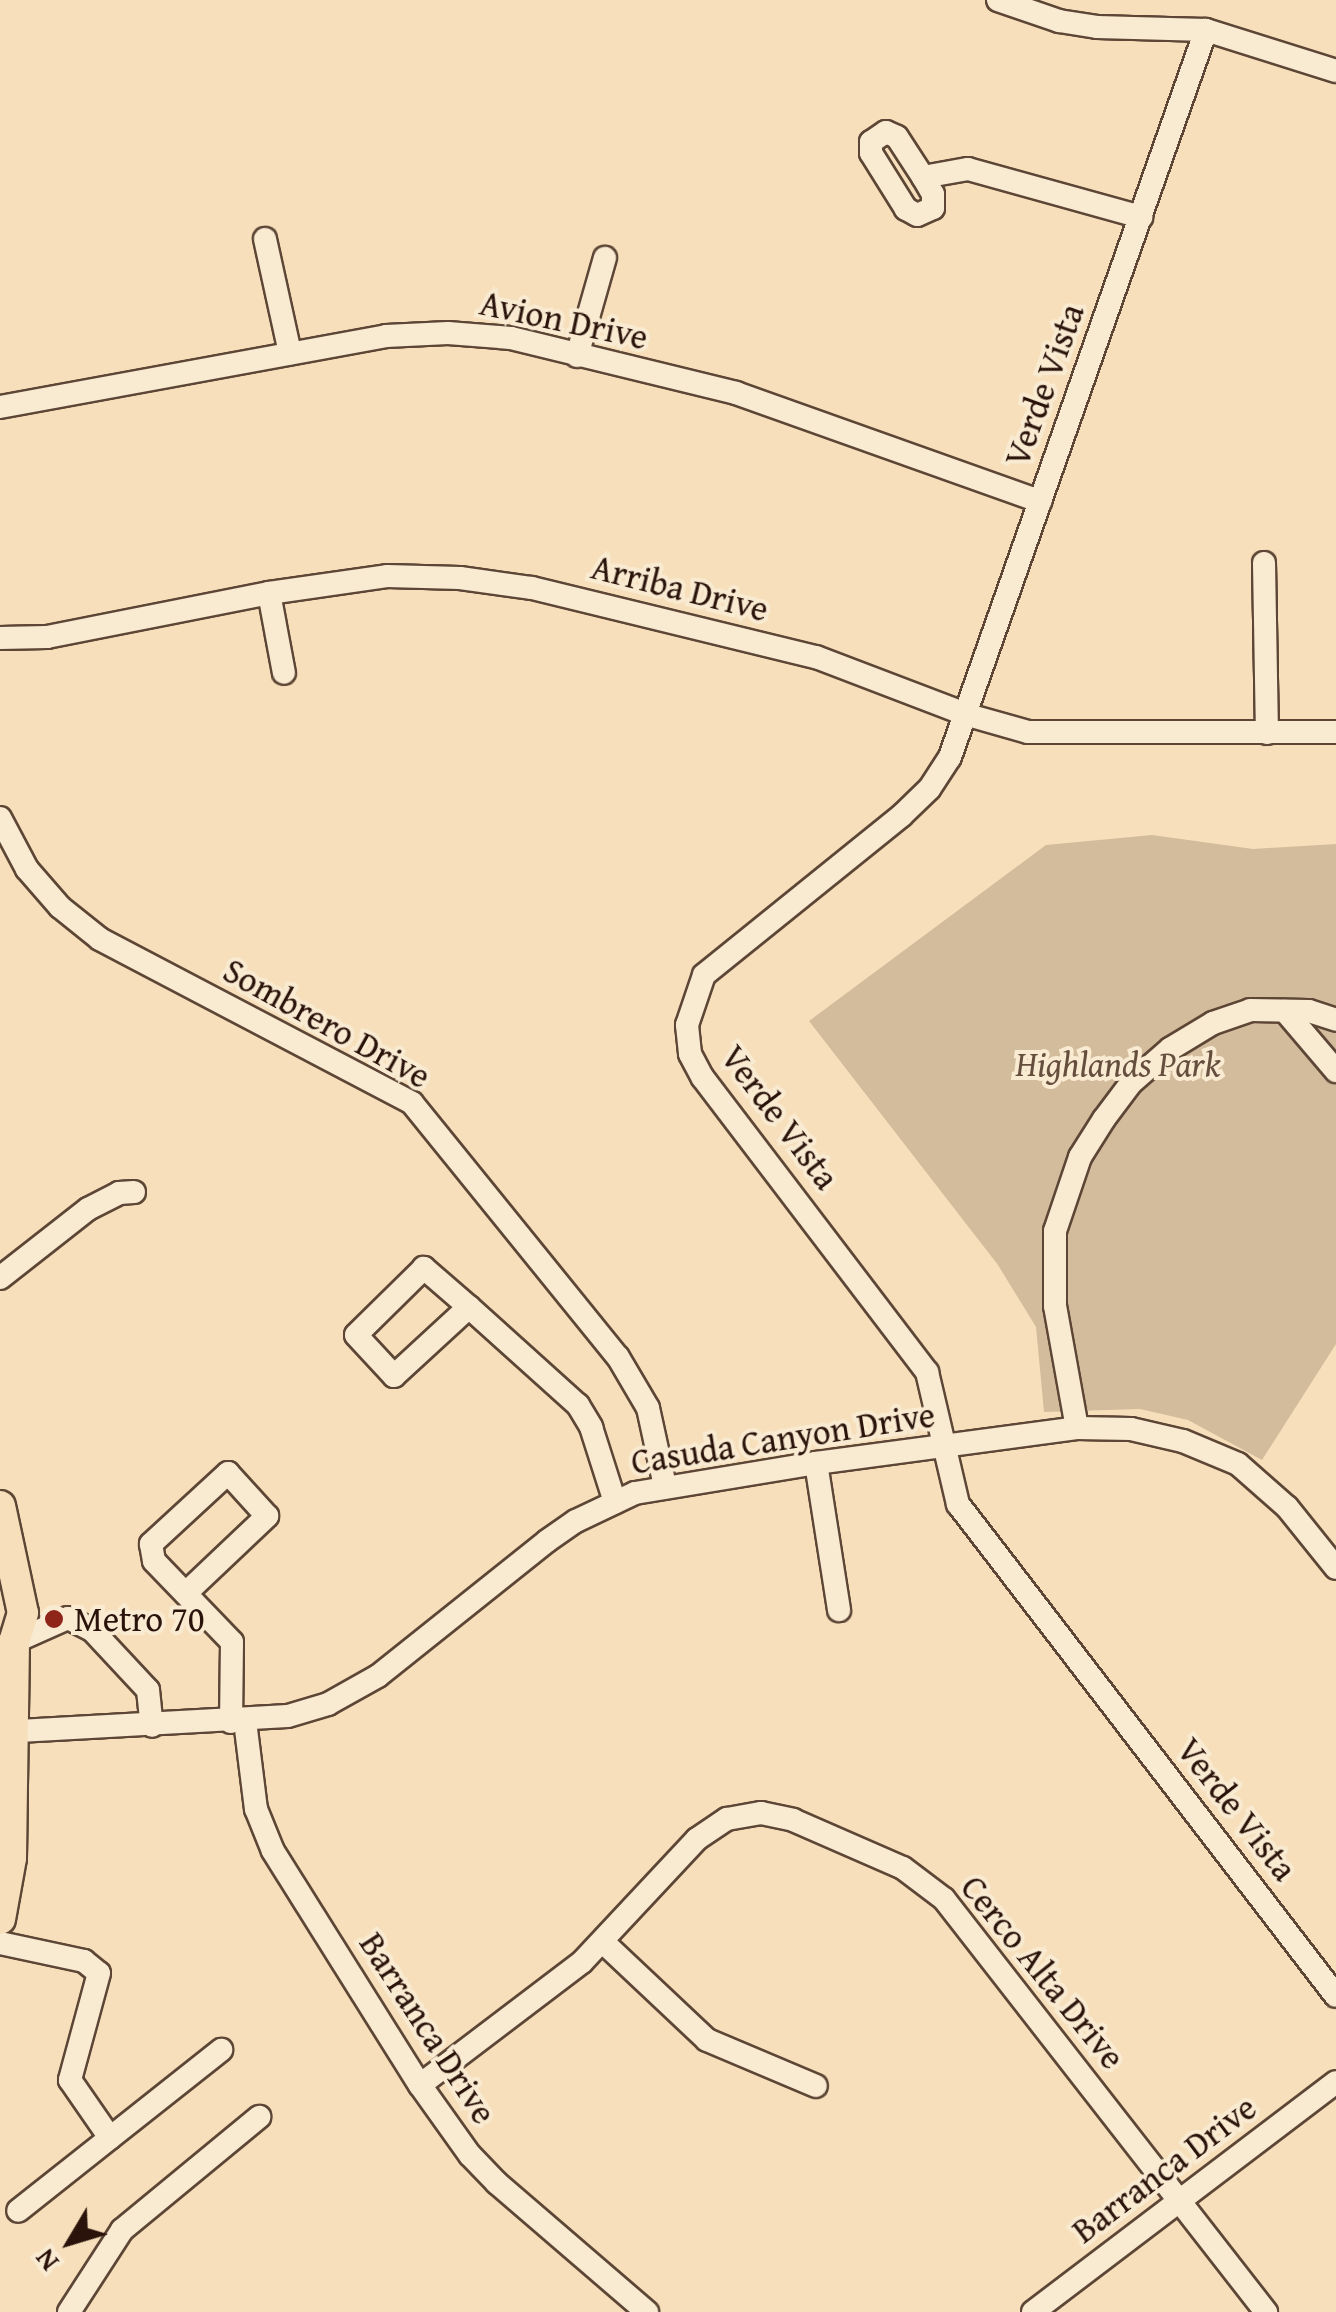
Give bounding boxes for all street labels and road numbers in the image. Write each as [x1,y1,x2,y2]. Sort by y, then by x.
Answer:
street label: Avion Drive [476,282,652,358]
street label: Verde Vista [995,298,1093,472]
street label: Arriba Drive [587,546,773,630]
street label: Sombrero Drive [216,949,438,1097]
street label: Verde Vista [712,1037,848,1197]
street label: Casuda Canyon Drive [628,1393,938,1483]
street label: Verde Vista [1168,1729,1306,1889]
street label: Cerco Alta Drive [952,1867,1134,2077]
street label: Barranca Drive [351,1925,505,2131]
street label: Barranca Drive [1064,2086,1264,2252]

